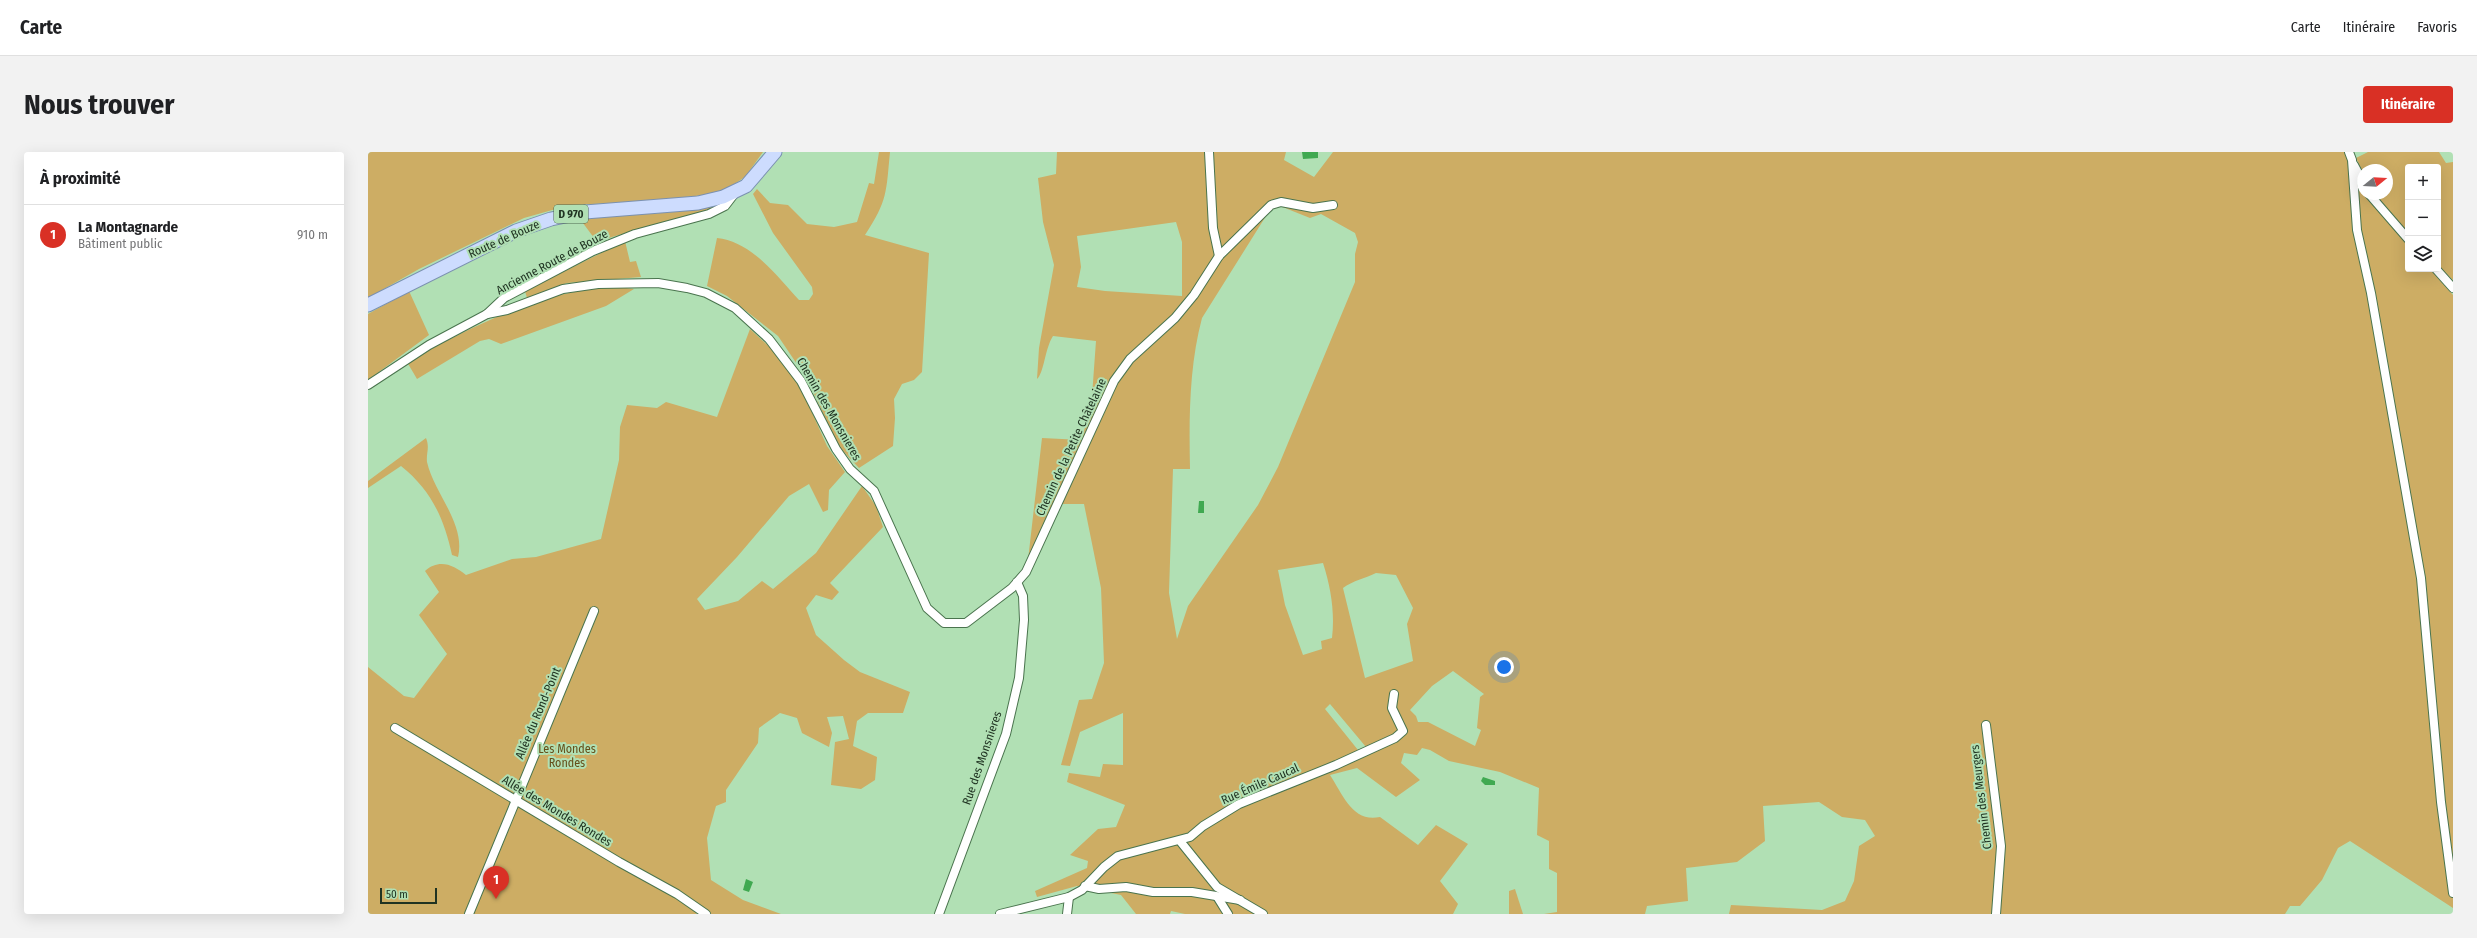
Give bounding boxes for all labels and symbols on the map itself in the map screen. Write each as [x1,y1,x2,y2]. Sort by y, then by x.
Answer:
north arrow [2357,164,2393,200]
road number: D 970 [554,205,588,223]
street label: Route de Bouze [466,217,542,261]
street label: Ancienne Route de Bouze [494,227,610,297]
street label: Chemin des Monsnieres [794,355,864,463]
street label: Chemin de la Petite Châtelaine [1033,376,1109,518]
your location [1494,657,1514,677]
street label: Allée du Rond-Point [512,665,564,761]
street label: Rue des Monsnieres [959,709,1005,807]
park label: Les Mondes Rondes [538,742,596,770]
street label: Chemin des Meurgers [1968,744,1994,850]
street label: Rue Émile Caucal [1219,760,1301,807]
street label: Allée des Mondes Rondes [500,773,614,849]
pin: 1 [483,866,509,899]
scale bar [380,886,437,905]

